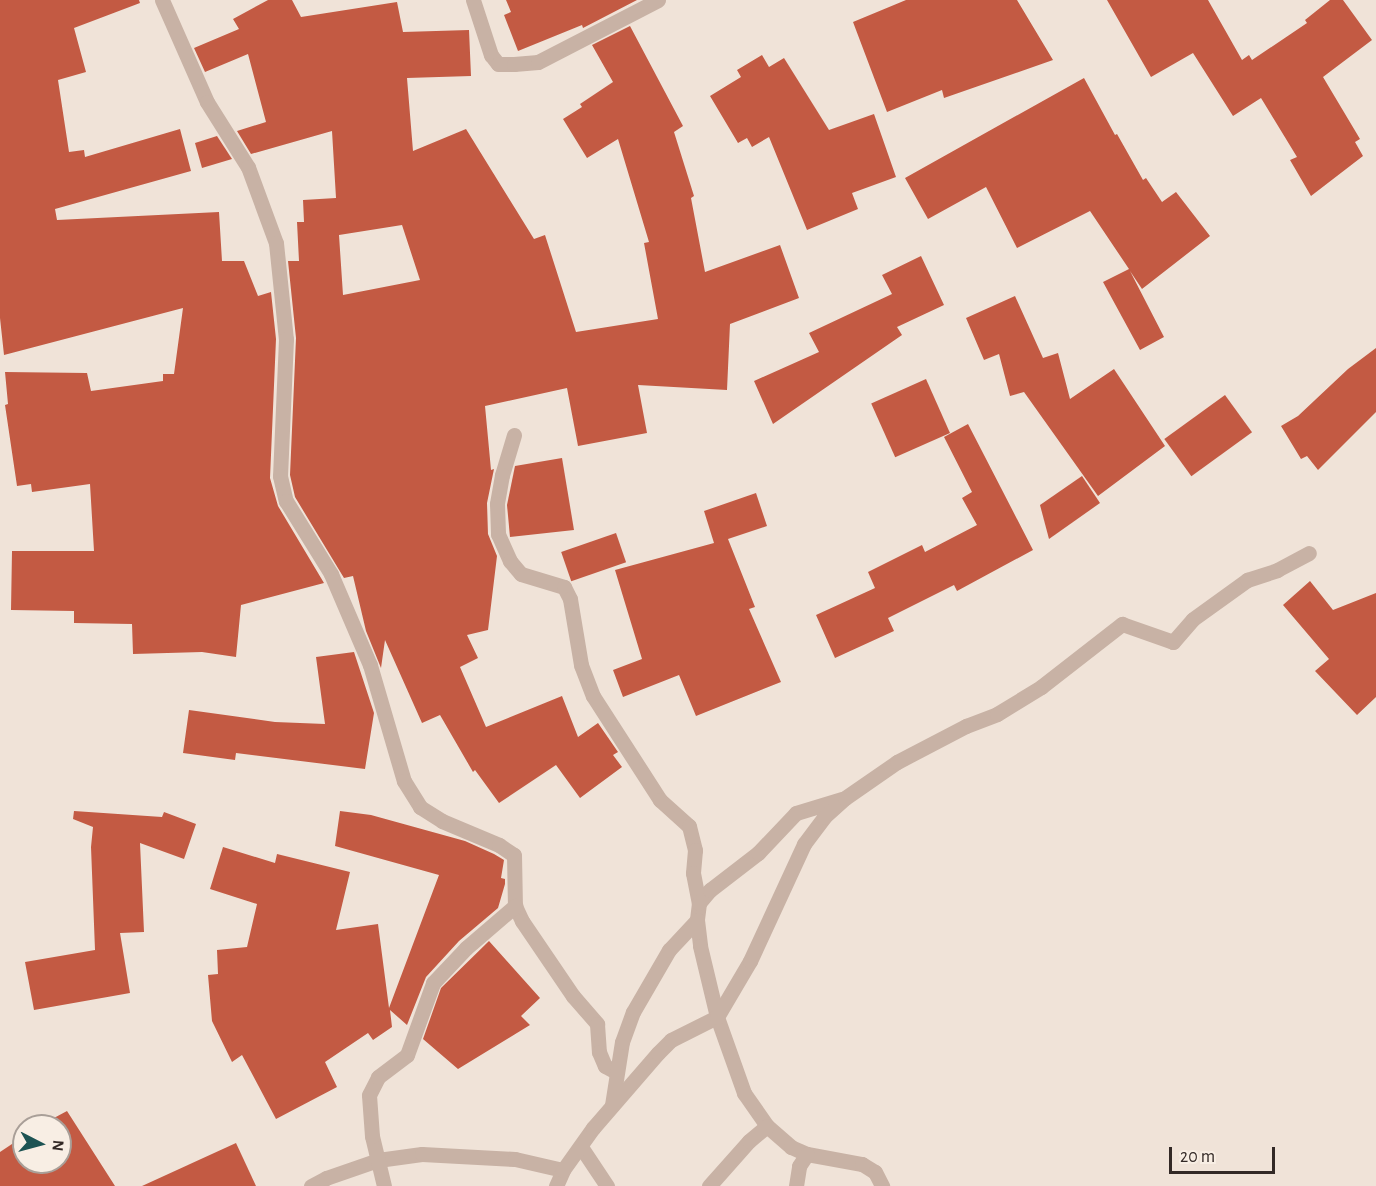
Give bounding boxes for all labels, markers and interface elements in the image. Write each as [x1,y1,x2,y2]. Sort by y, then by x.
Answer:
north arrow [12,1114,72,1174]
scale bar [1172,1135,1278,1173]
text: N [49,1139,66,1152]
text: 20 m [1180,1148,1215,1166]

